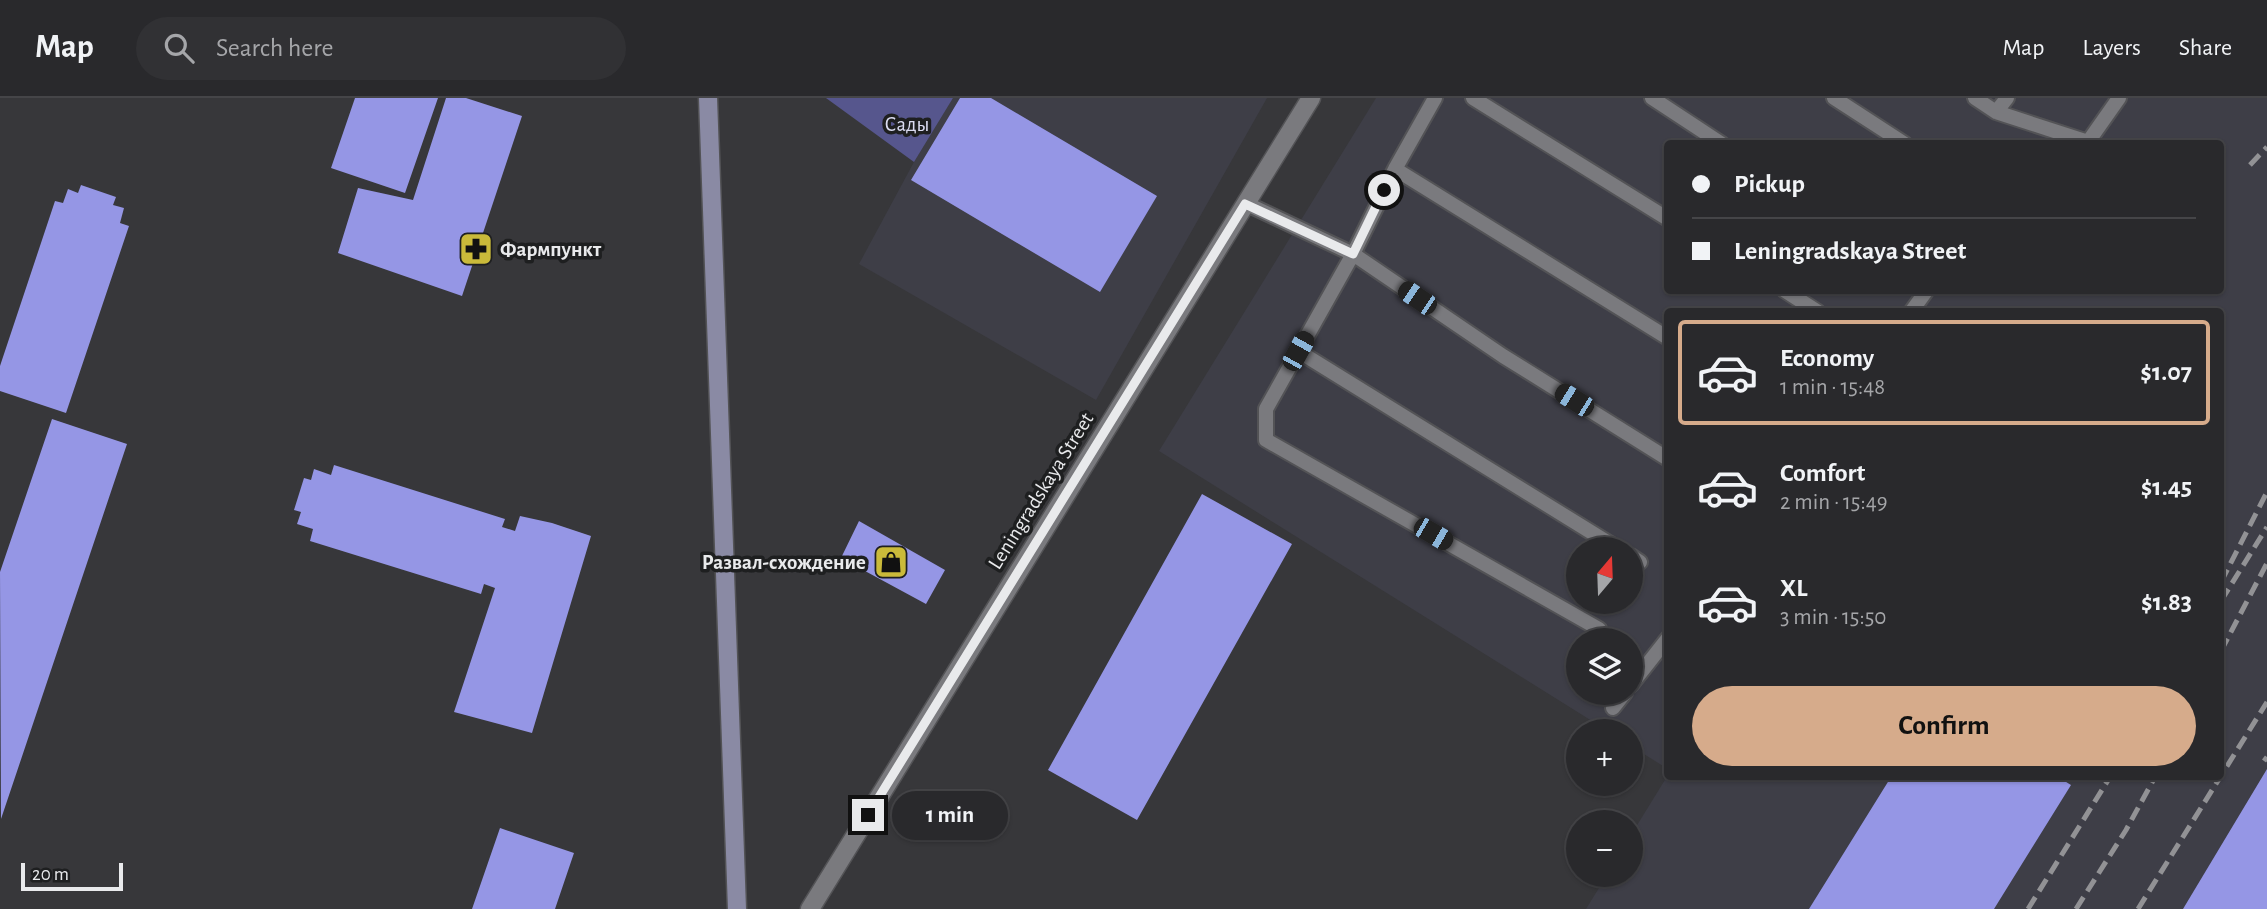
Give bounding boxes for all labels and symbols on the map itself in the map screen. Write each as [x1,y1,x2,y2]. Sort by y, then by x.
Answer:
park label: Сады [885,114,929,135]
route start [1368,174,1400,206]
pharmacy icon: Фармпункт [457,230,495,268]
place label: Фармпункт [500,239,602,260]
car [1394,278,1441,318]
car [1279,328,1318,374]
car [1551,380,1598,420]
street label: Leningradskaya Street [984,409,1098,573]
car [1410,514,1457,554]
north arrow [1566,537,1643,614]
shop icon: Развал-схождение [872,543,910,581]
place label: Развал-схождение [702,552,866,573]
callout: 1 min [892,790,1008,840]
route end [852,799,884,831]
scale bar [21,860,122,892]

